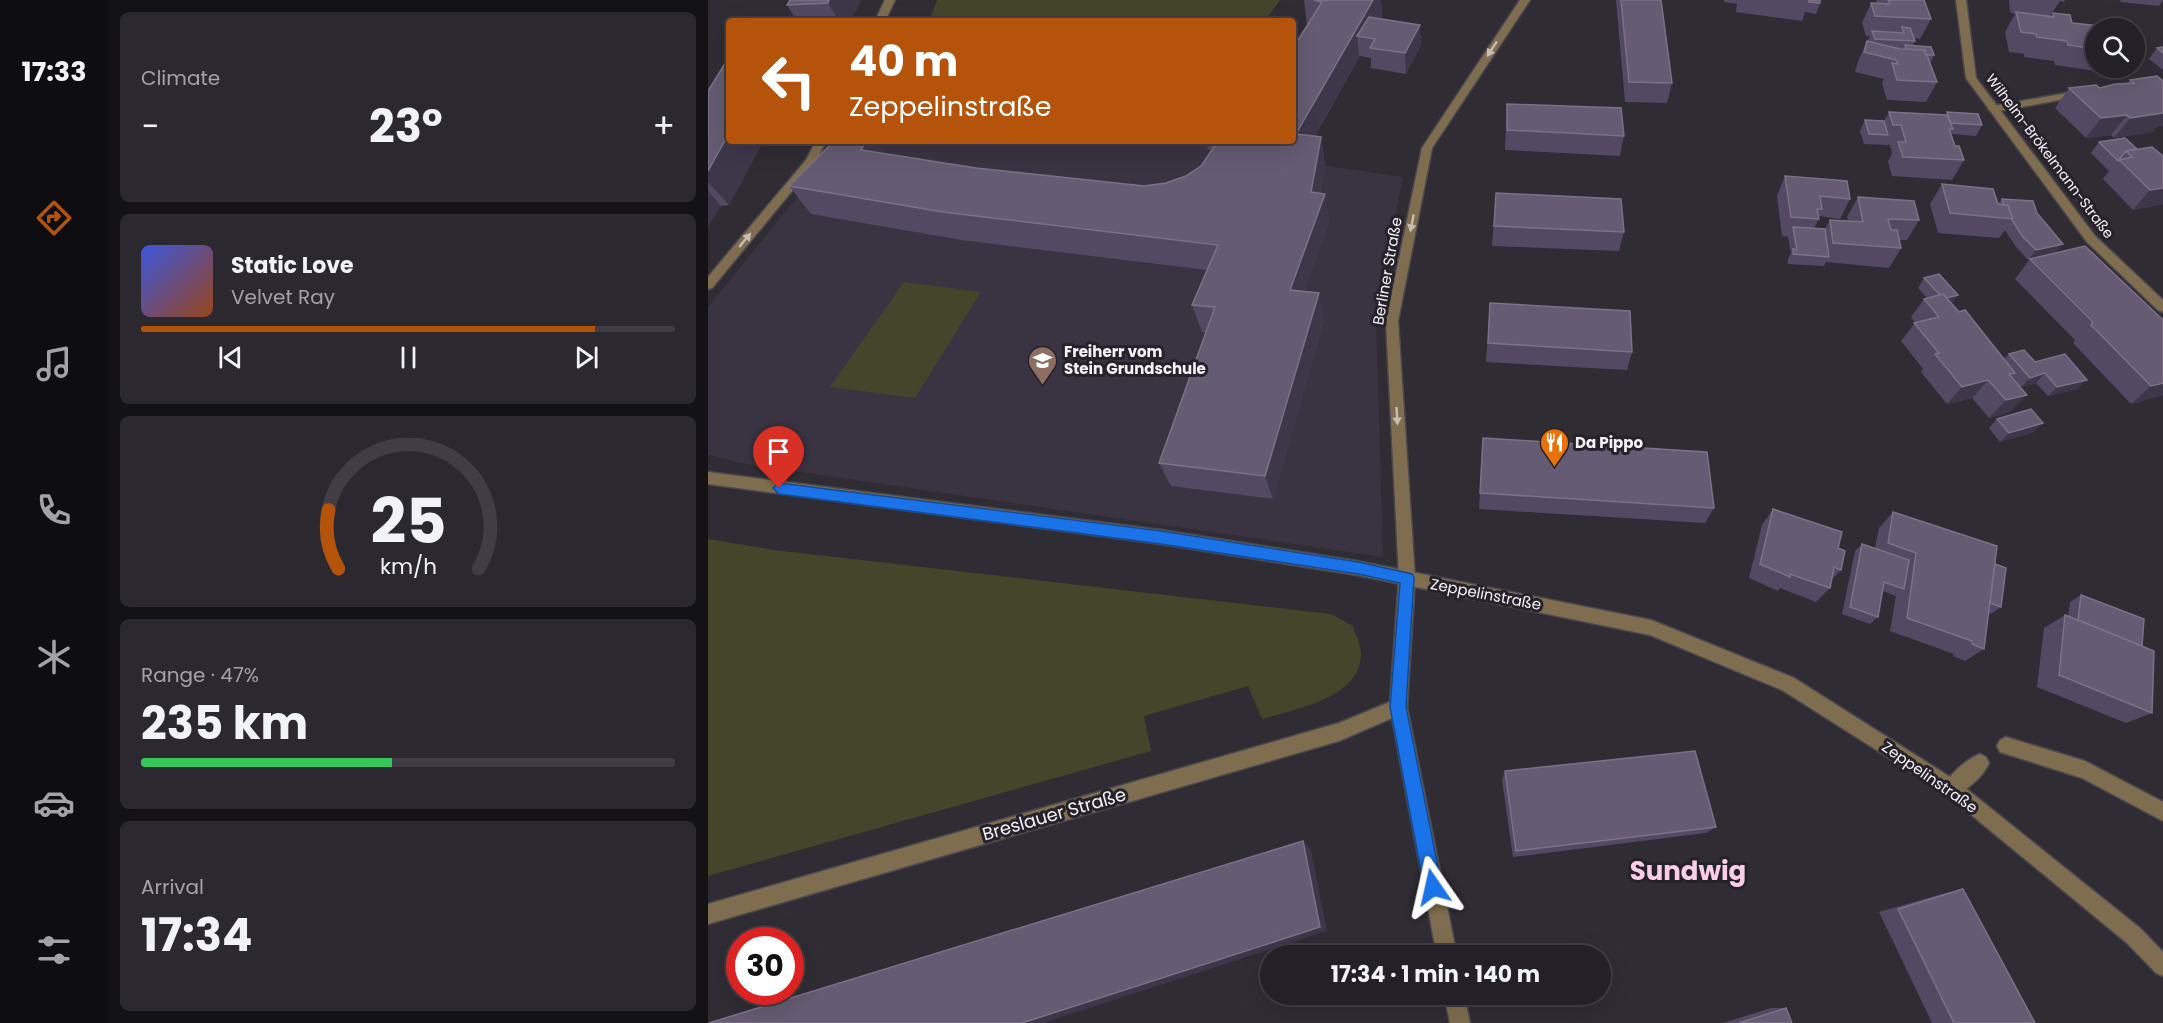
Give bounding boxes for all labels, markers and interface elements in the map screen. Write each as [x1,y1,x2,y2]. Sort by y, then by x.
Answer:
map controls [2085,18,2145,78]
button: search [2085,18,2145,78]
text: 40 m [849,32,958,91]
one-way arrow [1487,41,1498,57]
icon: left [750,42,828,120]
text: 17:33 [22,53,86,90]
text: Climate [141,64,220,92]
street label: Wilhelm-Brökelmann-Straße [1981,69,2119,243]
text: Zeppelinstraße [849,88,1052,125]
text: 23° [369,95,443,158]
text: − [141,103,159,150]
text: + [652,103,675,150]
icon: directions [33,197,75,239]
one-way arrow [1407,213,1416,232]
street label: Berliner Straße [1367,215,1407,327]
one-way arrow [739,232,752,248]
text: Static Love [231,250,354,281]
text: Velvet Ray [231,283,335,311]
icon: previous [214,341,247,374]
icon: pause [392,341,425,374]
icon: next [570,341,603,374]
place label: Freiherr vom Stein Grundschule [1064,341,1206,379]
icon: music [33,343,75,385]
school or university icon: Freiherr vom Stein Grundschule [1027,344,1059,386]
one-way arrow [1393,406,1402,425]
pin [753,426,804,488]
restaurant icon: Da Pippo [1538,426,1570,468]
place label: Da Pippo [1575,432,1643,453]
icon: arrive [762,435,795,468]
text: 25 [370,477,446,565]
icon: phone [33,489,75,531]
text: km/h [379,551,437,582]
street label: Zeppelinstraße [1429,573,1543,615]
icon: climate [33,636,75,678]
text: Range · 47% [141,661,259,689]
text: 235 km [141,692,308,755]
street label: Zeppelinstraße [1878,736,1982,818]
icon: car [33,782,75,824]
street label: Breslauer Straße [979,782,1129,846]
district label: Sundwig [1630,853,1746,889]
position arrow [1401,855,1465,919]
text: Arrival [141,873,204,901]
text: 17:34 [141,904,252,967]
speed limit sign: 30 [726,927,804,1005]
icon: filters [33,929,75,971]
text: 17:34 · 1 min · 140 m [1331,959,1540,990]

